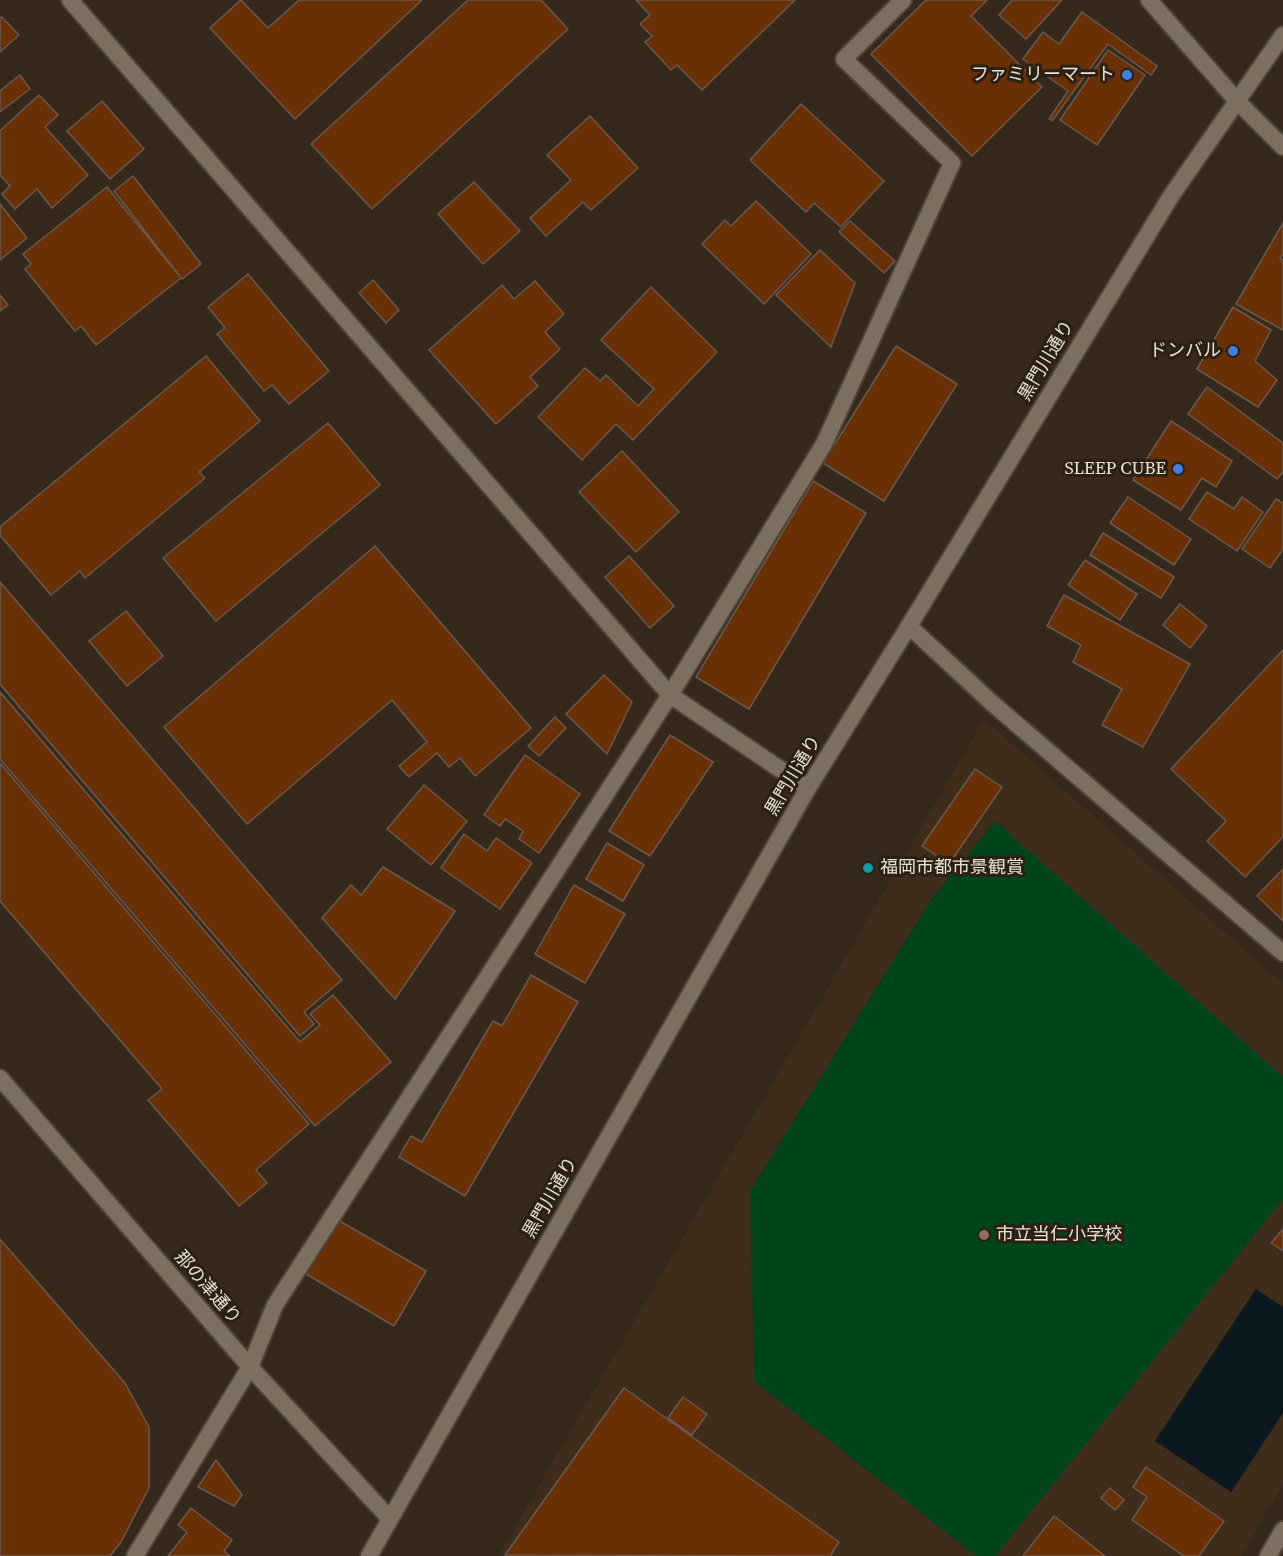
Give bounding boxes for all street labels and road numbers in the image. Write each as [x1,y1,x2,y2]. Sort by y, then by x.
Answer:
street label: 黒門川通り [1015,317,1079,405]
street label: 黒門川通り [762,732,826,820]
street label: 黒門川通り [519,1154,583,1242]
street label: 那の津通り [169,1247,245,1329]

